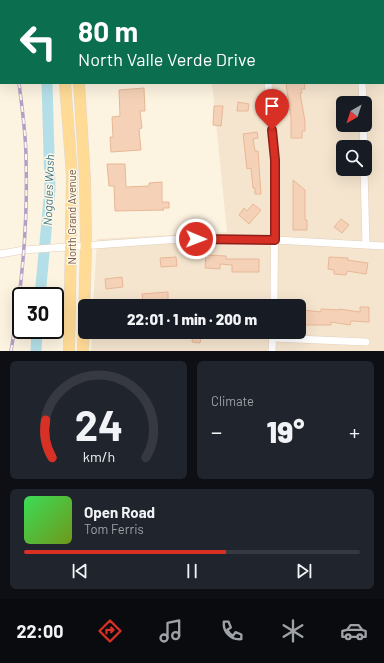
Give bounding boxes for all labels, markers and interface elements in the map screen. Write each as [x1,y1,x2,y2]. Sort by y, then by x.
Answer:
text: 80 m [78,14,138,48]
icon: left [12,16,64,68]
text: North Valle Verde Drive [78,48,256,70]
pin [255,89,289,130]
icon: arrive [261,95,283,117]
north arrow [336,96,372,132]
map controls [336,96,372,176]
button: search [336,140,372,176]
water label: Nogales Wash [40,154,56,226]
street label: North Grand Avenue [65,169,78,265]
position arrow [175,218,217,260]
speed limit sign: 30 [12,287,64,339]
text: 22:01 · 1 min · 200 m [127,310,257,328]
text: Climate [211,393,254,409]
text: 24 [74,399,123,449]
text: 19° [267,413,304,449]
text: − [211,418,222,444]
text: + [349,418,360,444]
text: km/h [82,448,115,465]
text: Open Road [84,503,155,521]
text: Tom Ferris [84,521,144,537]
icon: previous [69,560,91,582]
icon: pause [181,560,203,582]
icon: next [293,560,315,582]
icon: directions [96,617,124,645]
icon: music [157,617,185,645]
icon: phone [218,617,246,645]
icon: climate [279,617,307,645]
icon: car [340,617,368,645]
text: 22:00 [16,620,64,642]

